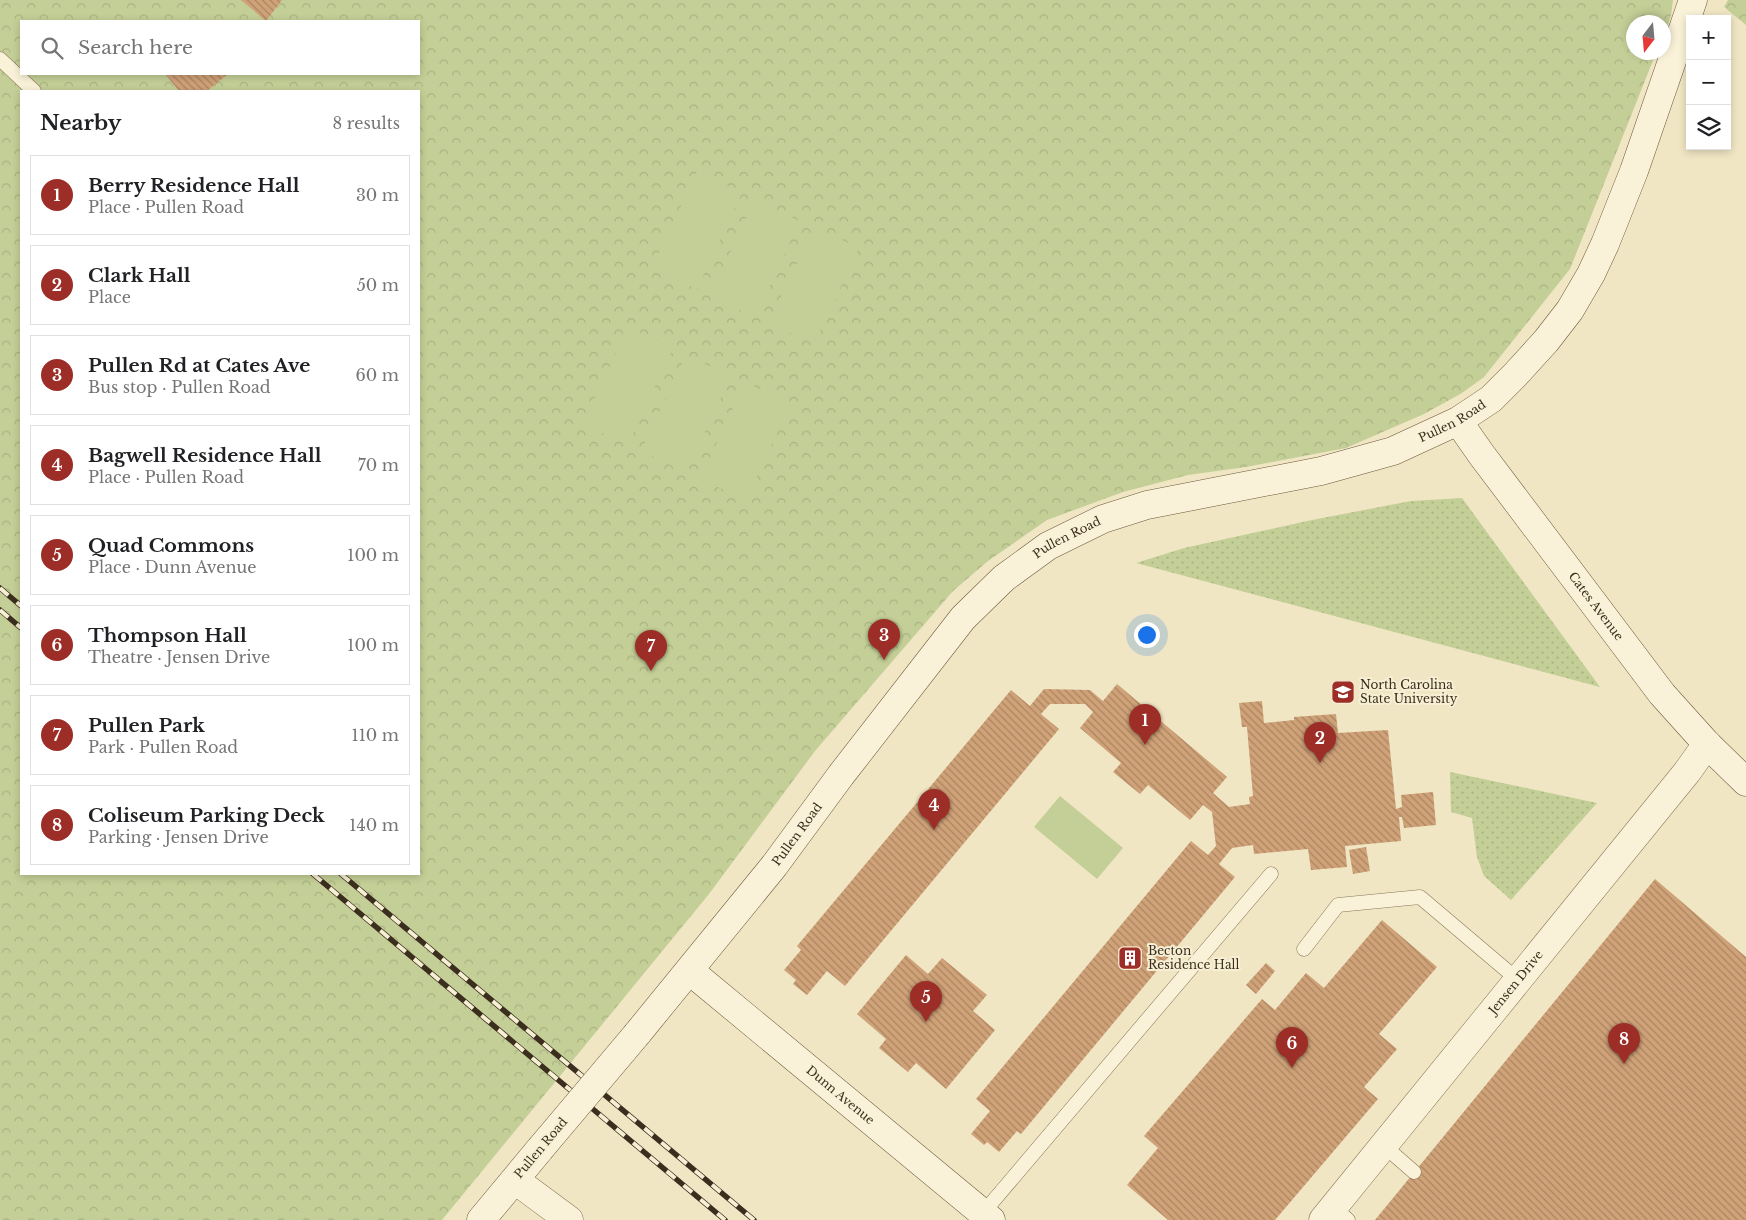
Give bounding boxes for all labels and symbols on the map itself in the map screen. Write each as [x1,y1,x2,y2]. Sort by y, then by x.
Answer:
north arrow [1626,15,1671,60]
street label: Pullen Road [1416,397,1489,445]
street label: Pullen Road [1030,513,1103,561]
street label: Cates Avenue [1566,569,1627,643]
pin: 3 [868,619,900,660]
your location [1134,622,1160,648]
pin: 7 [635,630,667,671]
place label: North Carolina State University [1360,677,1458,706]
school or university icon: North Carolina State University [1330,679,1356,705]
pin: 1 [1129,704,1161,745]
pin: 2 [1304,722,1336,763]
pin: 4 [918,789,950,830]
street label: Pullen Road [769,800,825,869]
place label: Becton Residence Hall [1148,943,1239,972]
building icon: Becton Residence Hall [1117,945,1143,971]
street label: Jensen Drive [1484,947,1546,1019]
pin: 5 [910,981,942,1022]
pin: 8 [1608,1023,1640,1064]
pin: 6 [1276,1027,1308,1068]
street label: Dunn Avenue [803,1062,878,1128]
street label: Pullen Road [511,1114,570,1181]

